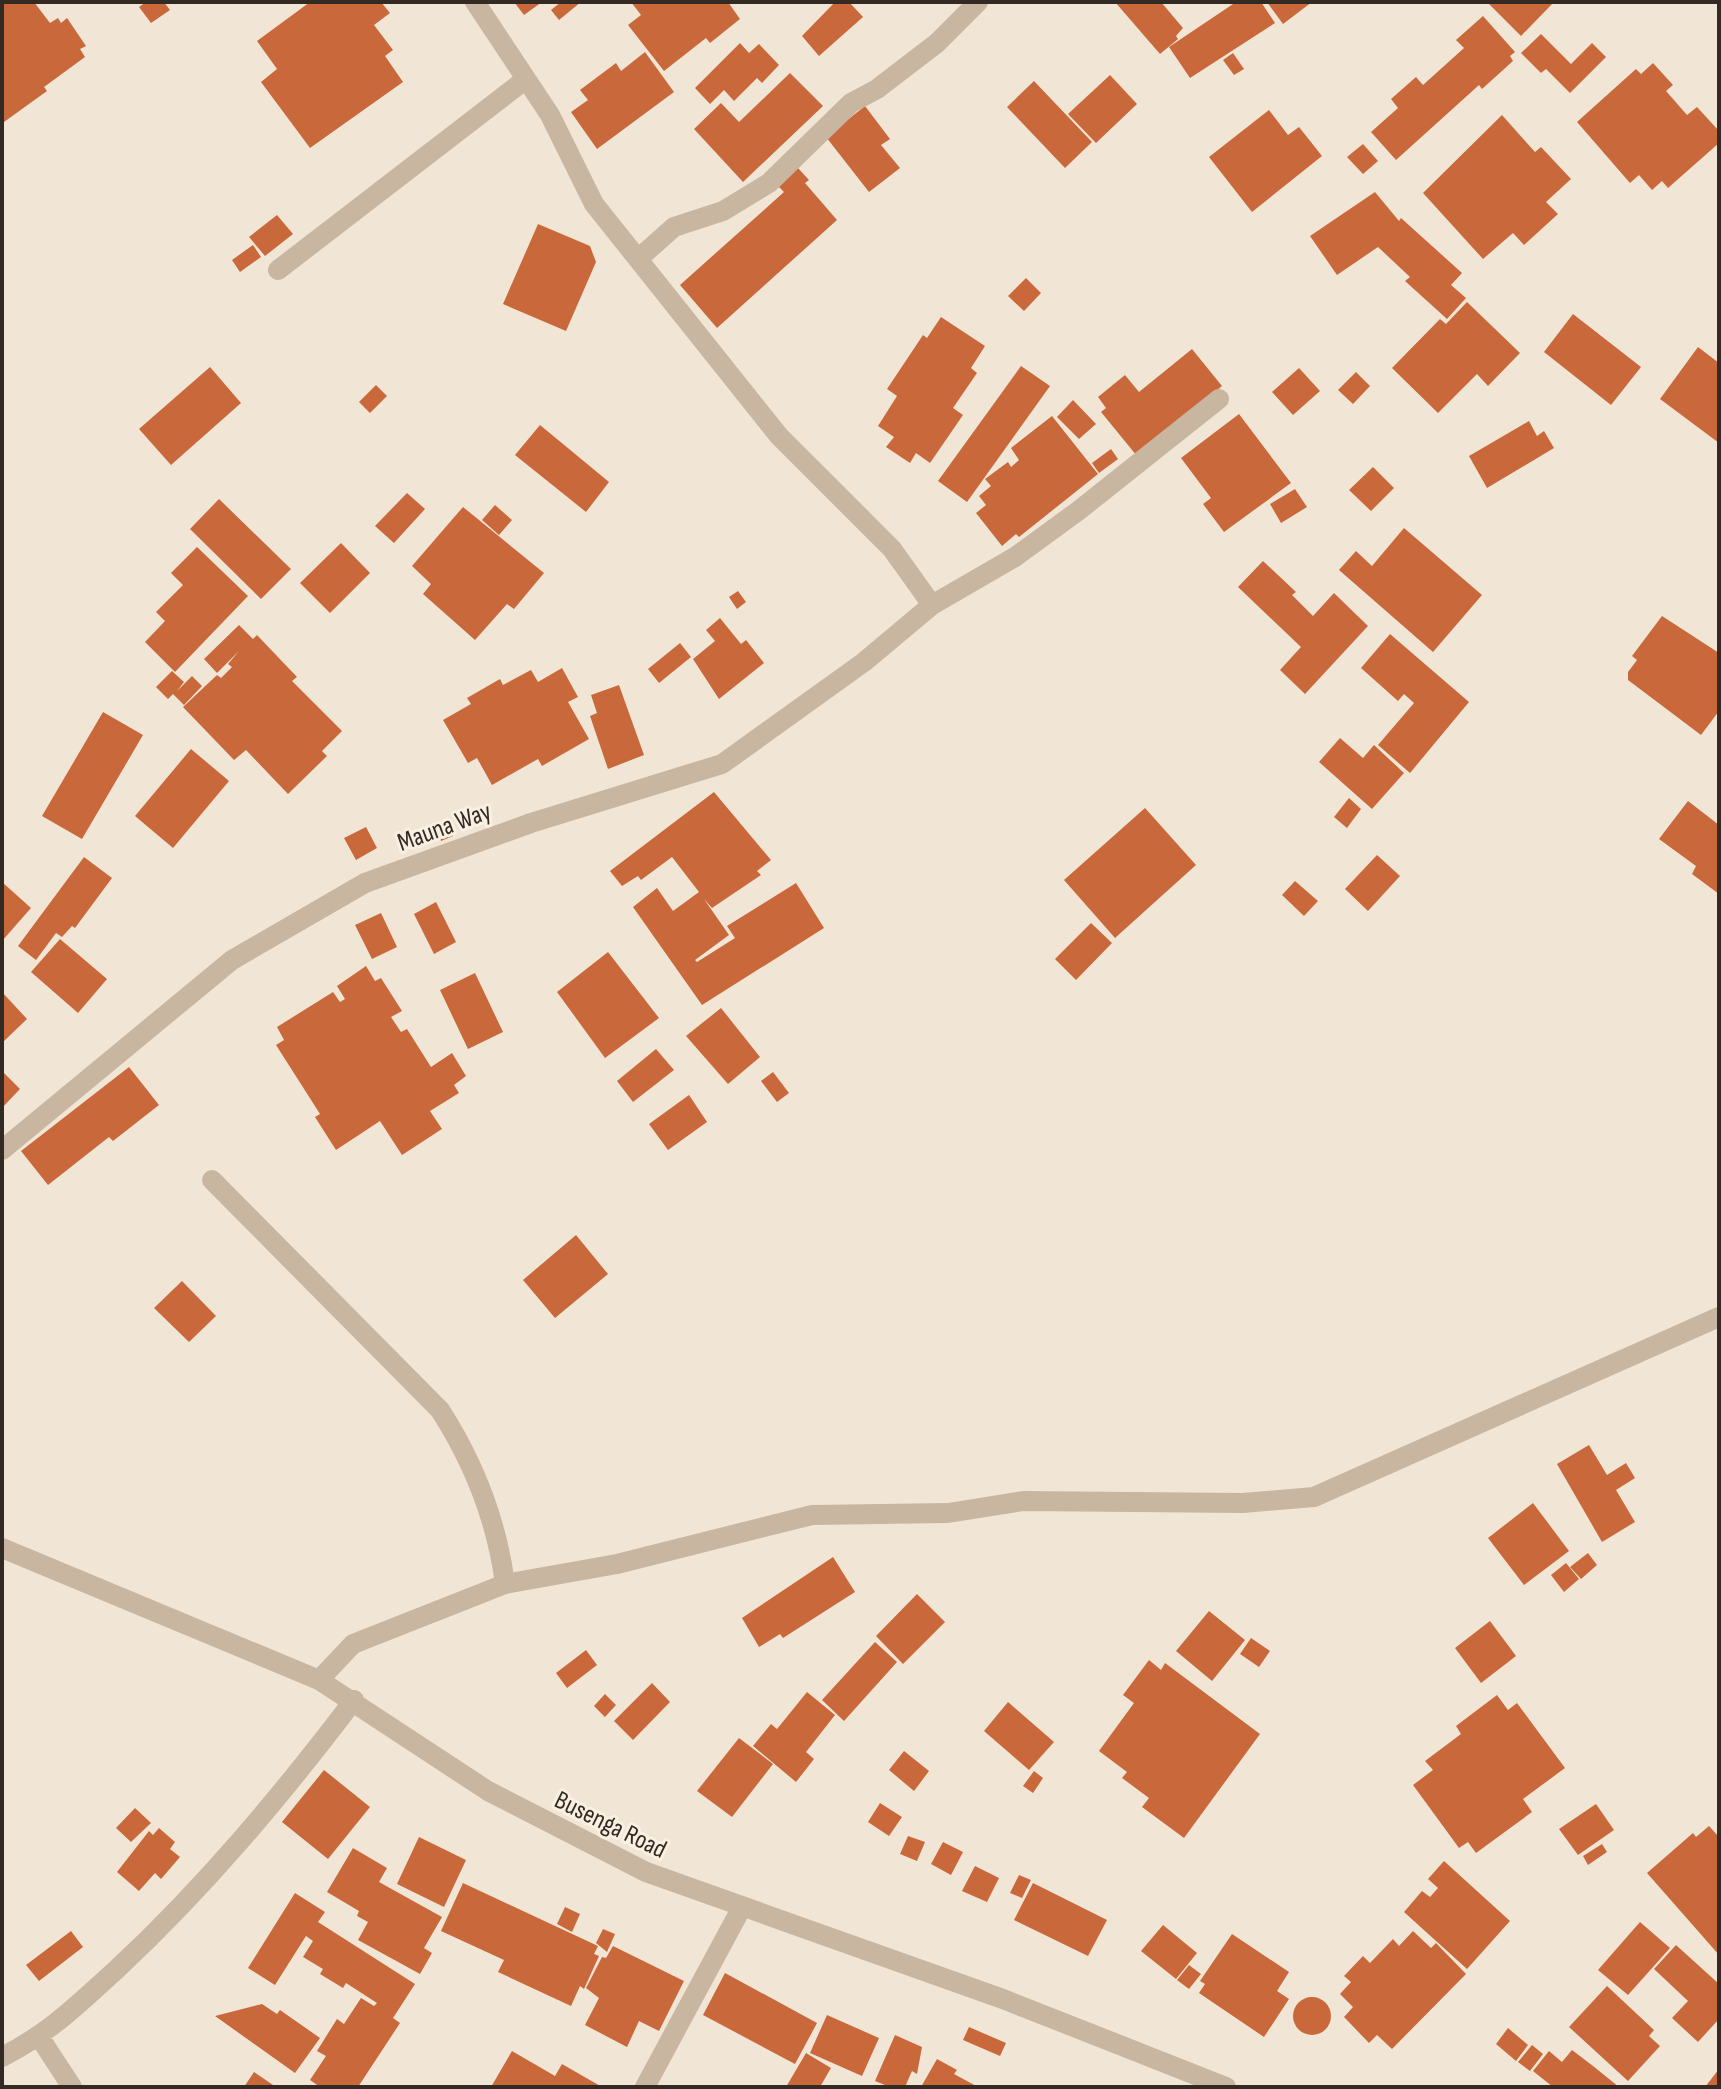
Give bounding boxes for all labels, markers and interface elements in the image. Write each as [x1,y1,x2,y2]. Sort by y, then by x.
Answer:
street label: Mauna Way [393,796,496,859]
street label: Busenga Road [549,1785,671,1866]

